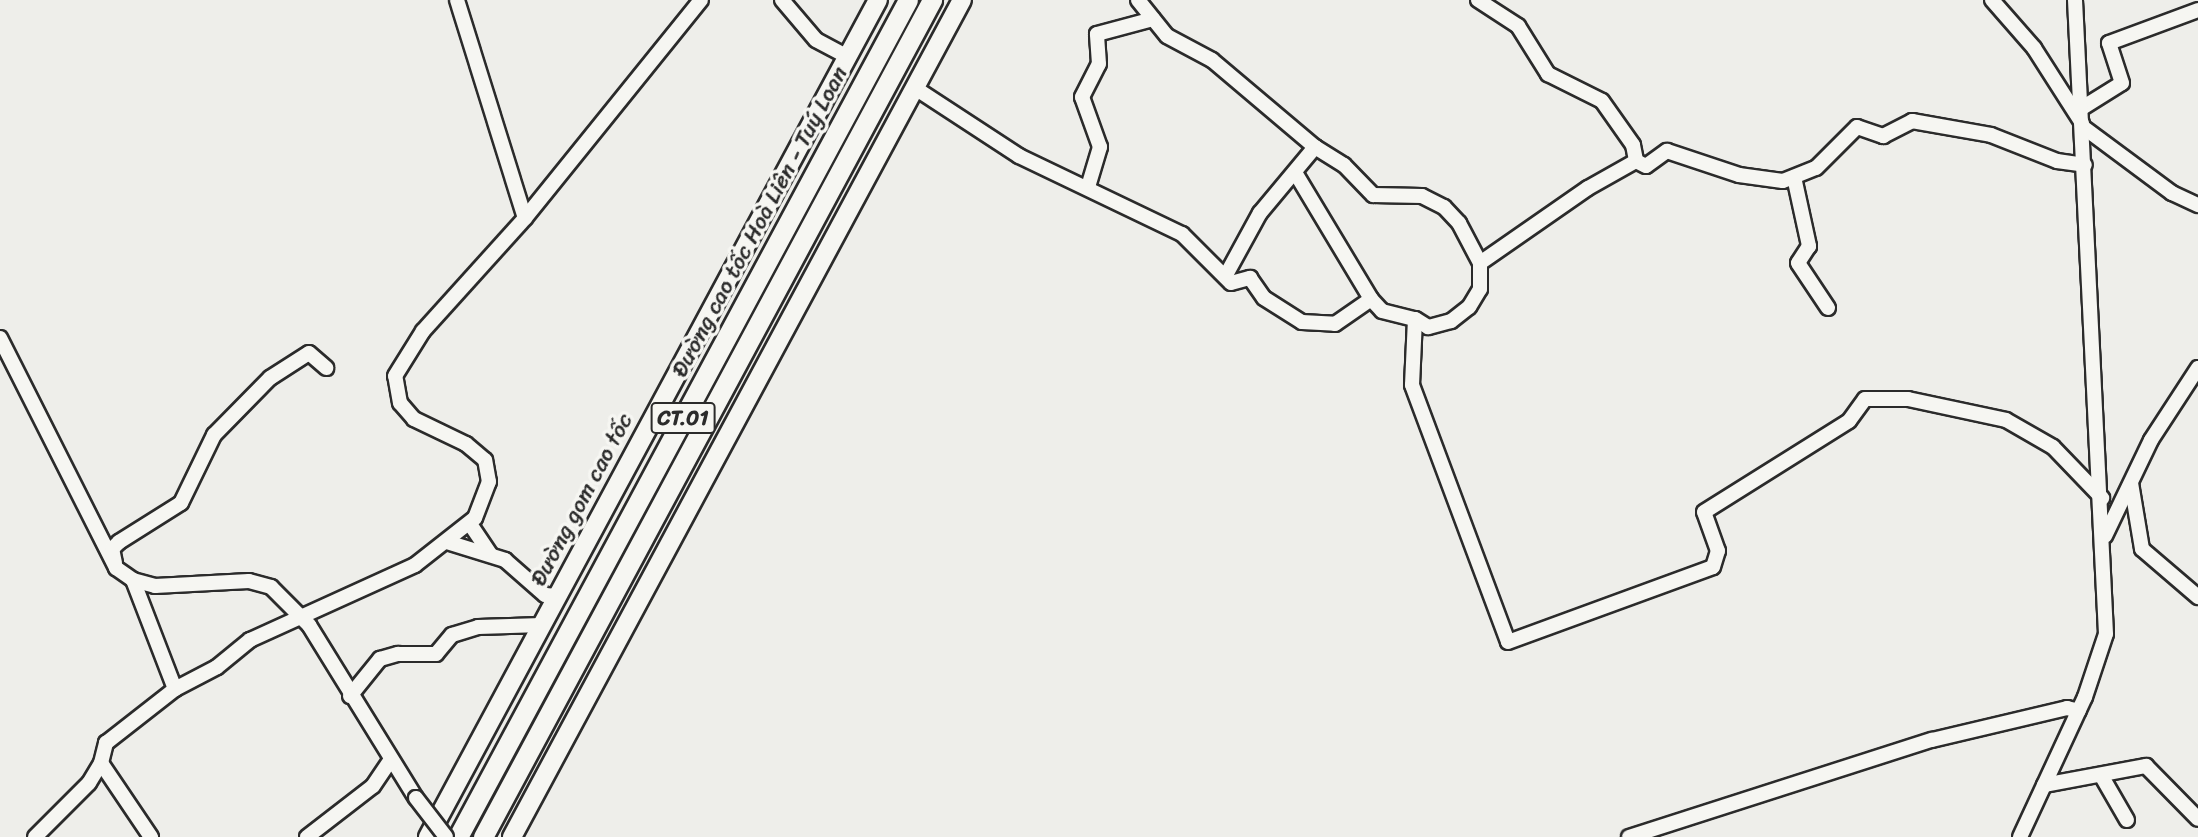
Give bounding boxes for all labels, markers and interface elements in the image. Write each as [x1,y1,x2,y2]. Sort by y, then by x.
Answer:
street label: Đường cao tốc Hoà Liên - Tuý Loan [666,62,854,382]
road number: CT.01 [650,400,716,436]
street label: Đường gom cao tốc [525,409,639,591]

